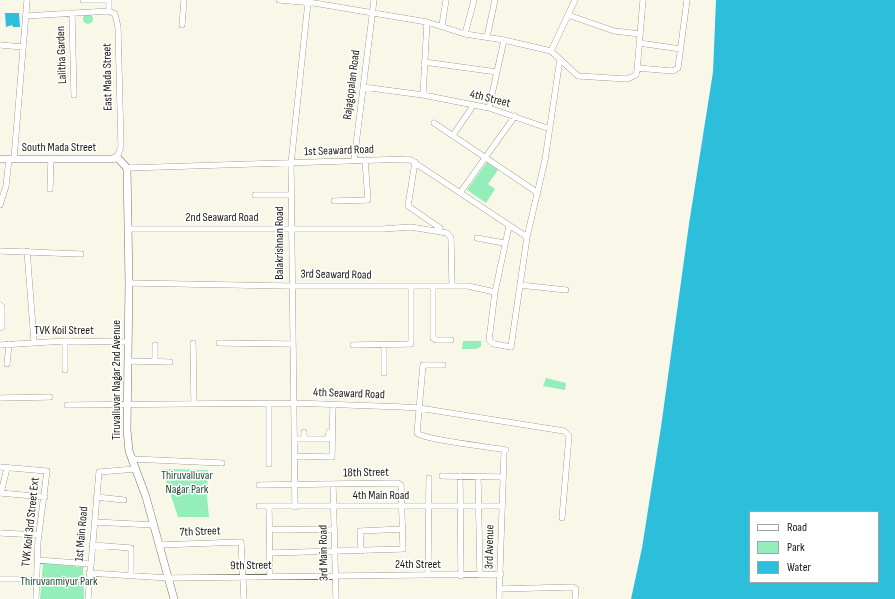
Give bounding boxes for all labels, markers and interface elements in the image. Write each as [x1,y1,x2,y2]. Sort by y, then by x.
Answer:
street label: Lalitha Garden [54,26,70,84]
street label: East Mada Street [100,43,116,111]
street label: Rajagopalan Road [341,49,363,121]
street label: 4th Street [468,87,512,111]
street label: South Mada Street [22,141,96,155]
street label: 1st Seaward Road [304,143,374,159]
street label: Balakrishnan Road [273,206,287,280]
street label: 2nd Seaward Road [186,211,258,225]
street label: 3rd Seaward Road [300,267,372,283]
street label: Tiruvalluvar Nagar 2nd Avenue [110,320,124,440]
street label: TVK Koil Street [34,324,94,338]
street label: 4th Seaward Road [313,386,385,402]
street label: 18th Street [343,465,389,481]
park label: Thiruvalluvar Nagar Park [161,469,213,497]
street label: TVK Koil 3rd Street Ext [19,477,43,567]
street label: 4th Main Road [353,489,409,503]
street label: 1st Main Road [72,506,92,562]
legend [749,511,879,583]
text: Road [787,520,807,535]
street label: 7th Street [179,524,221,540]
street label: 3rd Main Road [316,525,332,581]
street label: 3rd Avenue [482,525,498,569]
text: Park [787,540,805,555]
street label: 9th Street [230,558,272,574]
street label: 24th Street [395,558,441,572]
text: Water [787,560,811,575]
park label: Thiruvanmiyur Park [20,575,98,589]

